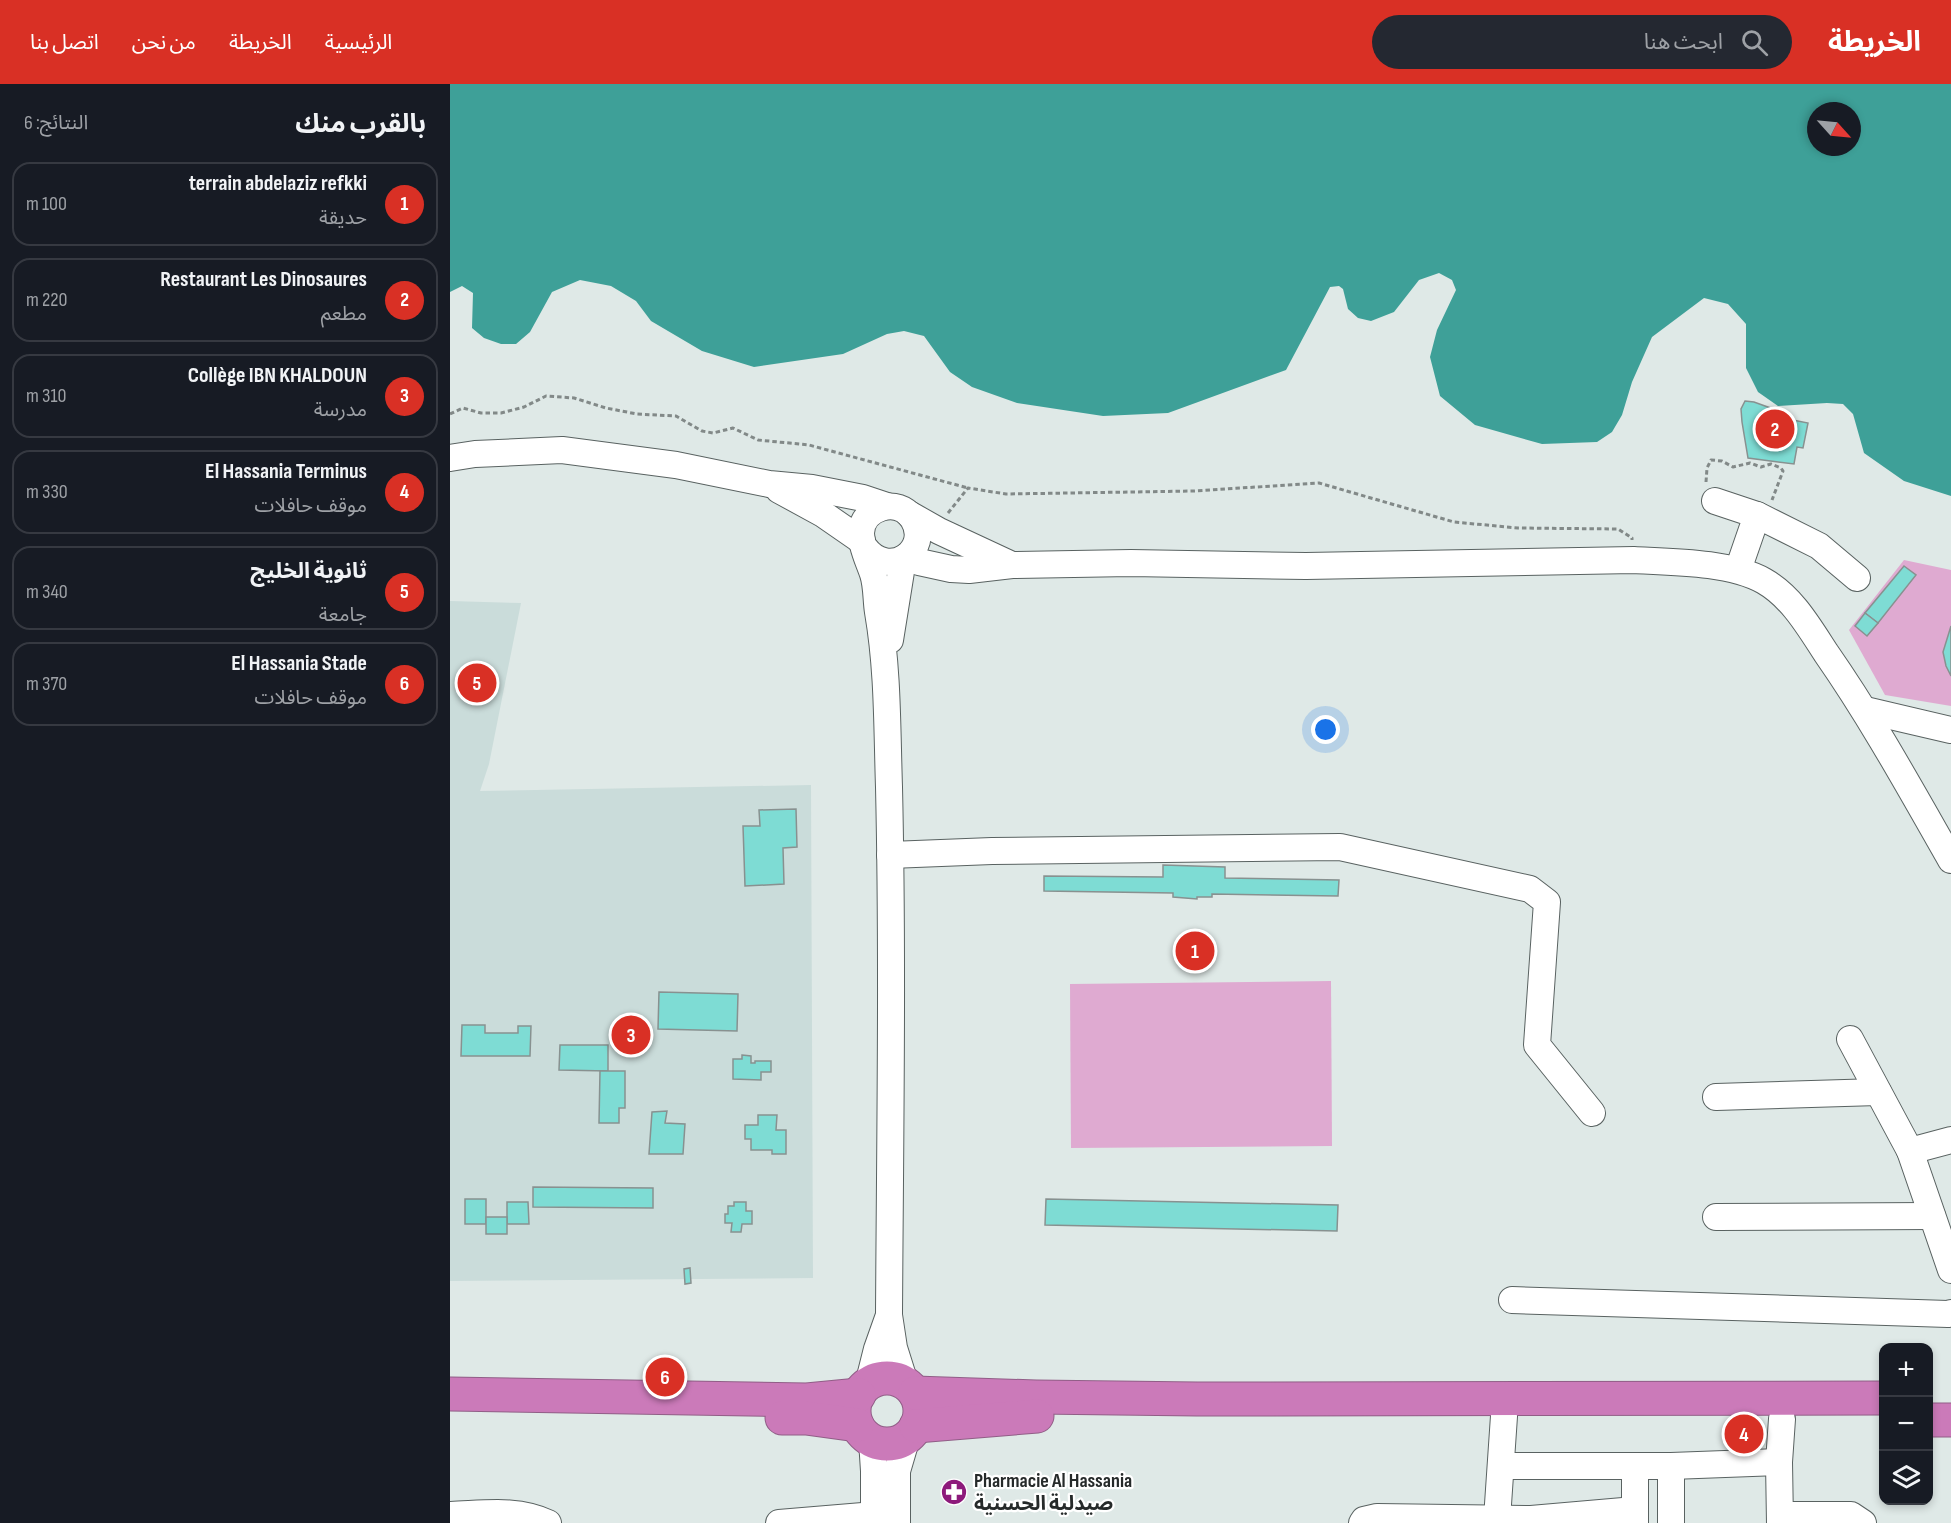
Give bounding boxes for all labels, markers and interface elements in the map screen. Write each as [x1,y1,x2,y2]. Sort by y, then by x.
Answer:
search box [1372,15,1792,69]
icon: search [1738,26,1771,59]
text: الخريطة [1828,26,1921,59]
text: ابحث هنا [1644,29,1723,56]
text: اتصل بنا [30,30,99,55]
text: من نحن [132,30,196,55]
text: الخريطة [229,30,292,55]
text: الرئيسية [325,30,392,55]
north arrow [1807,102,1861,156]
text: بالقرب منك [295,109,426,140]
text: النتائج: 6 [24,111,88,135]
text: terrain abdelaziz refkki [189,170,367,197]
text: 100 m [26,192,67,216]
text: 1 [401,192,408,216]
text: حديقة [319,206,367,230]
text: Restaurant Les Dinosaures [160,266,367,293]
text: 220 m [26,288,67,312]
text: 2 [400,288,409,312]
text: مطعم [321,302,367,326]
text: Collège IBN KHALDOUN [188,362,367,389]
text: 310 m [26,384,66,408]
text: 3 [400,384,409,408]
text: مدرسة [314,398,367,422]
pin: 2 [1756,406,1794,452]
text: El Hassania Terminus [205,458,367,485]
text: 330 m [26,480,68,504]
text: 4 [400,480,409,504]
text: موقف حافلات [255,494,367,518]
text: ثانوية الخليج [250,558,367,585]
text: 340 m [26,580,68,604]
text: 5 [400,580,409,604]
text: جامعة [319,603,367,627]
text: El Hassania Stade [231,650,367,677]
pin: 5 [458,660,496,706]
text: 370 m [26,672,67,696]
text: 6 [400,672,409,696]
text: موقف حافلات [255,686,367,710]
your location [1311,715,1340,744]
pin: 1 [1176,928,1214,974]
pin: 3 [612,1012,651,1058]
map controls [1879,1343,1933,1505]
button: + [1879,1343,1933,1397]
pin: 6 [646,1354,684,1400]
button: − [1879,1397,1933,1451]
pin: 4 [1724,1412,1764,1456]
button: layers [1879,1451,1933,1505]
place label: Pharmacie Al Hassania صيدلية الحسنية [974,1469,1132,1516]
pharmacy icon: Pharmacie Al Hassania صيدلية الحسنية [939,1477,969,1507]

